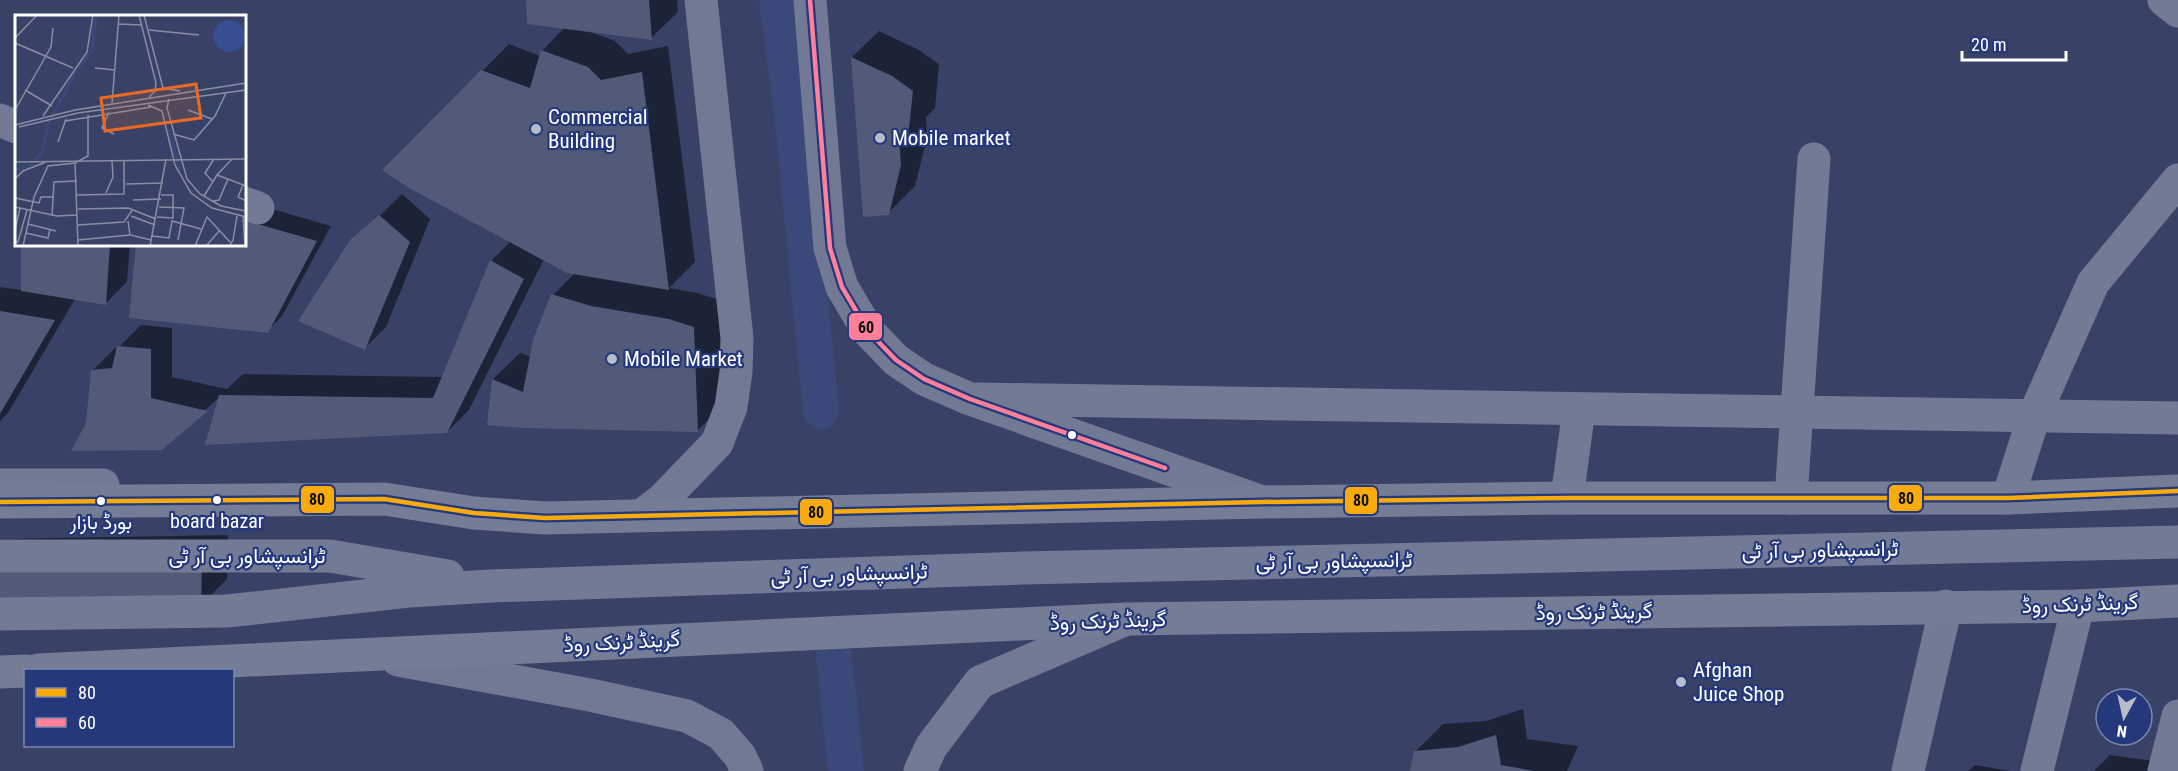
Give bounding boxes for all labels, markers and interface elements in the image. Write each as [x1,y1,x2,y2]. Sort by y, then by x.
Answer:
inset map [15,15,246,246]
scale bar [1962,24,2066,62]
text: 20 m [1971,34,2006,55]
place label: Commercial Building [548,105,648,153]
marker: Commercial Building [529,122,543,136]
place label: Mobile market [892,126,1011,150]
marker: Mobile market [873,131,887,145]
line badge: 60 [848,312,883,341]
text: 60 [858,318,874,337]
place label: Mobile Market [624,347,743,371]
marker: Mobile Market [605,352,619,366]
unlabelled marker [1066,429,1078,441]
line badge: 80 [1888,484,1923,512]
line badge: 80 [300,485,335,514]
line badge: 80 [1344,486,1378,515]
text: 80 [1898,489,1914,508]
text: 80 [309,490,325,509]
text: 80 [1353,491,1369,510]
marker: board bazar [211,494,223,506]
marker: بورڈ بازار [95,495,107,507]
line badge: 80 [799,498,833,526]
text: 80 [808,503,824,522]
place label: board bazar [170,509,264,533]
place label: بورڈ بازار [69,510,132,535]
street label: ٹرانسپشاور بی آر ٹی [1741,537,1899,565]
street label: ٹرانسپشاور بی آر ٹی [169,544,325,570]
street label: ٹرانسپشاور بی آر ٹی [1255,548,1413,576]
street label: ٹرانسپشاور بی آر ٹی [770,559,928,591]
street label: گرینڈ ٹرنک روڈ [2021,590,2139,619]
street label: گرینڈ ٹرنک روڈ [1535,599,1653,626]
street label: گرینڈ ٹرنک روڈ [1049,607,1167,636]
street label: گرینڈ ٹرنک روڈ [563,627,681,658]
place label: Afghan Juice Shop [1693,658,1784,706]
legend [24,669,234,747]
marker: Afghan Juice Shop [1674,675,1688,689]
text: 80 [78,682,96,703]
north arrow [2094,687,2154,747]
text: 60 [78,712,96,733]
text: N [2116,721,2128,741]

